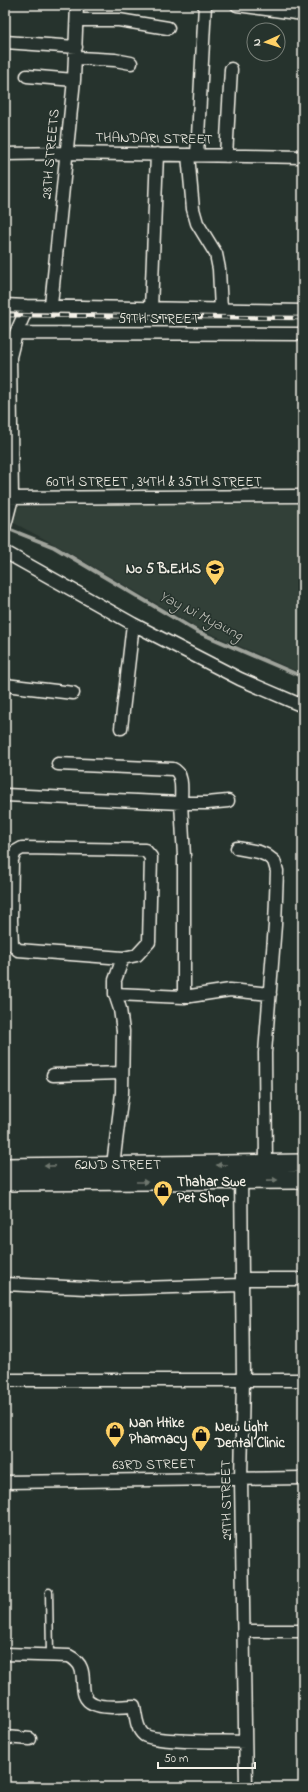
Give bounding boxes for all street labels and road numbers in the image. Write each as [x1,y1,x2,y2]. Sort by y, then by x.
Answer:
street label: 28TH STREETS [37,108,65,200]
street label: THANDARI STREET [95,127,213,151]
street label: 59TH STREET [118,309,200,330]
street label: 60TH STREET , 34TH & 35TH STREET [46,472,262,493]
street label: 62ND STREET [75,1155,161,1176]
street label: 63RD STREET [112,1454,196,1476]
street label: 29TH STREET [216,1460,238,1540]

